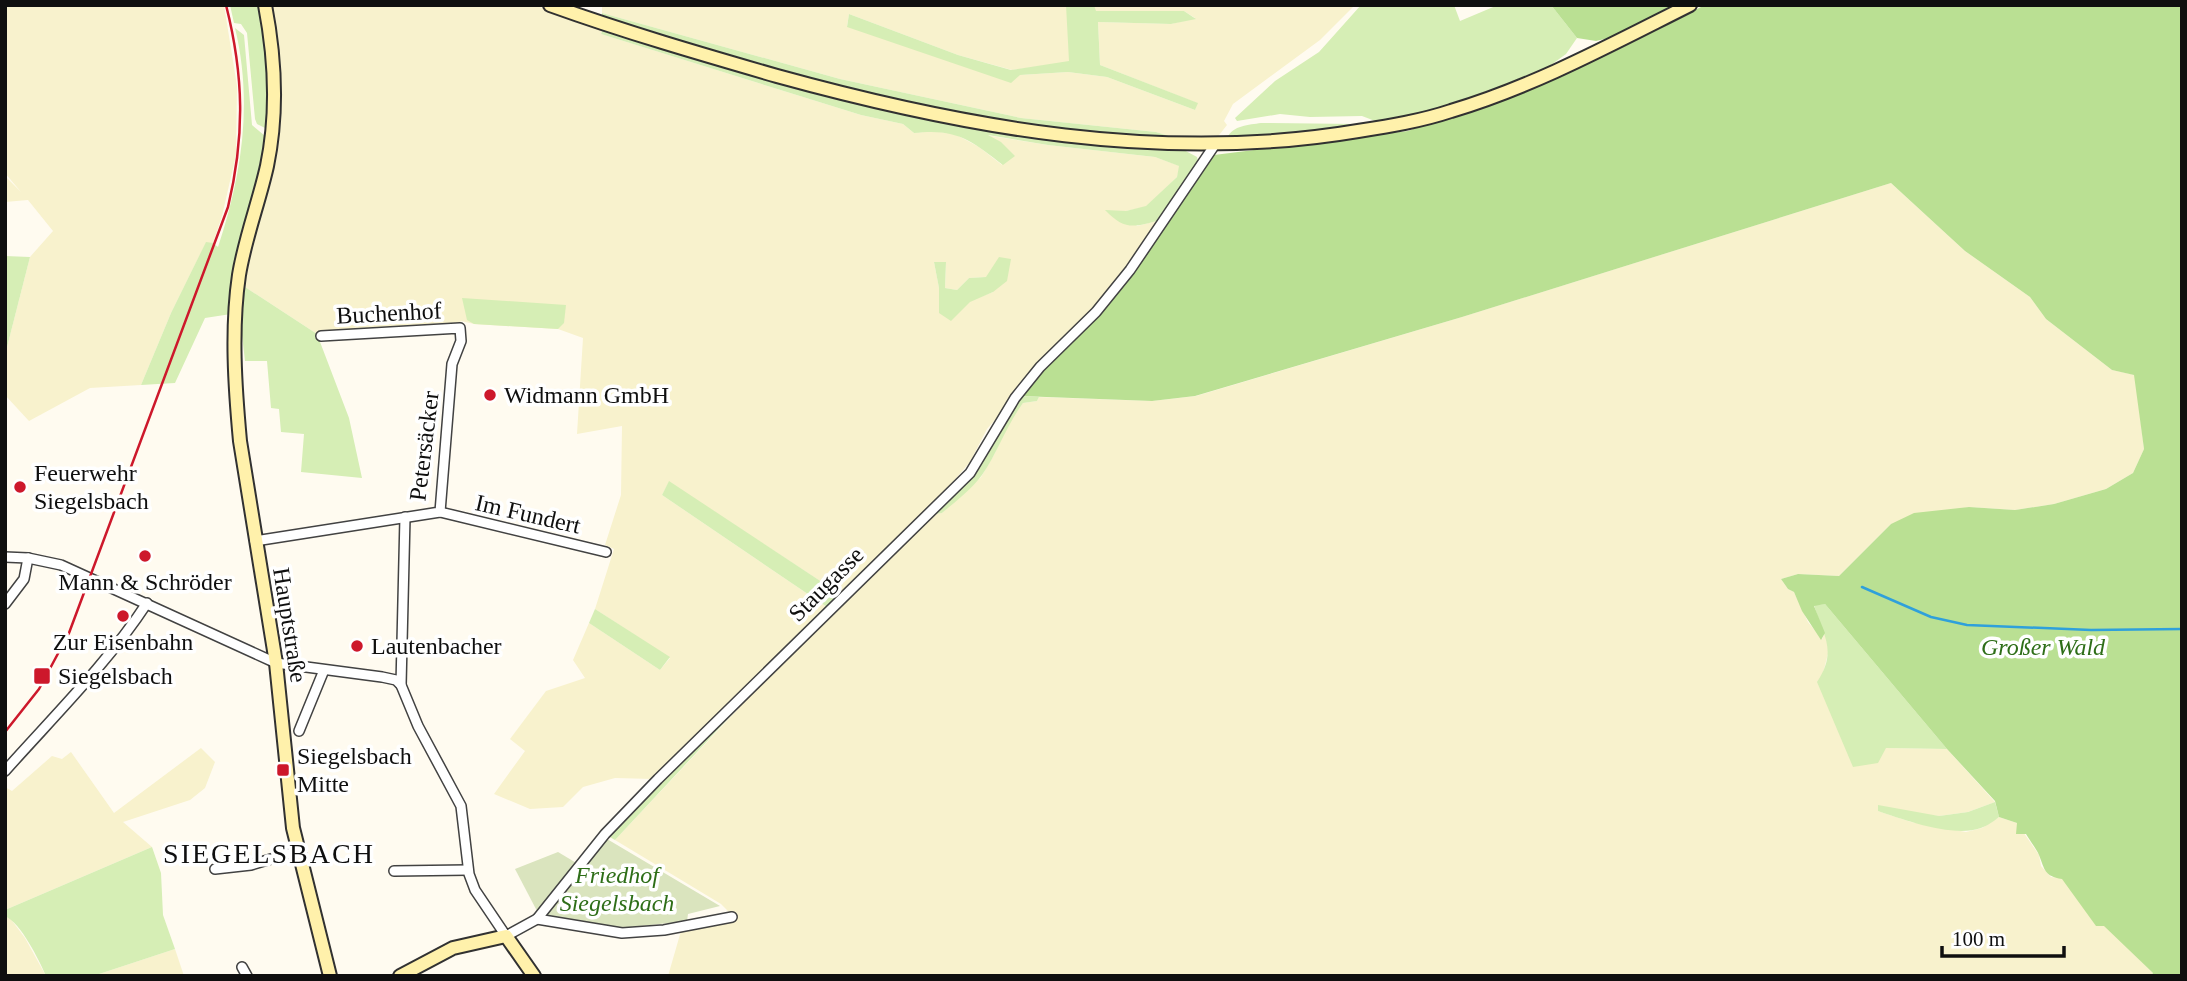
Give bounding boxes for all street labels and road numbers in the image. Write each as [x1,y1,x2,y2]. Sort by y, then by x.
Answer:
street label: Buchenhof [336,297,442,329]
street label: Petersäcker [404,390,444,502]
street label: Im Fundert [473,489,584,539]
street label: Staugasse [783,541,869,627]
street label: Hauptstraße [268,566,312,684]

